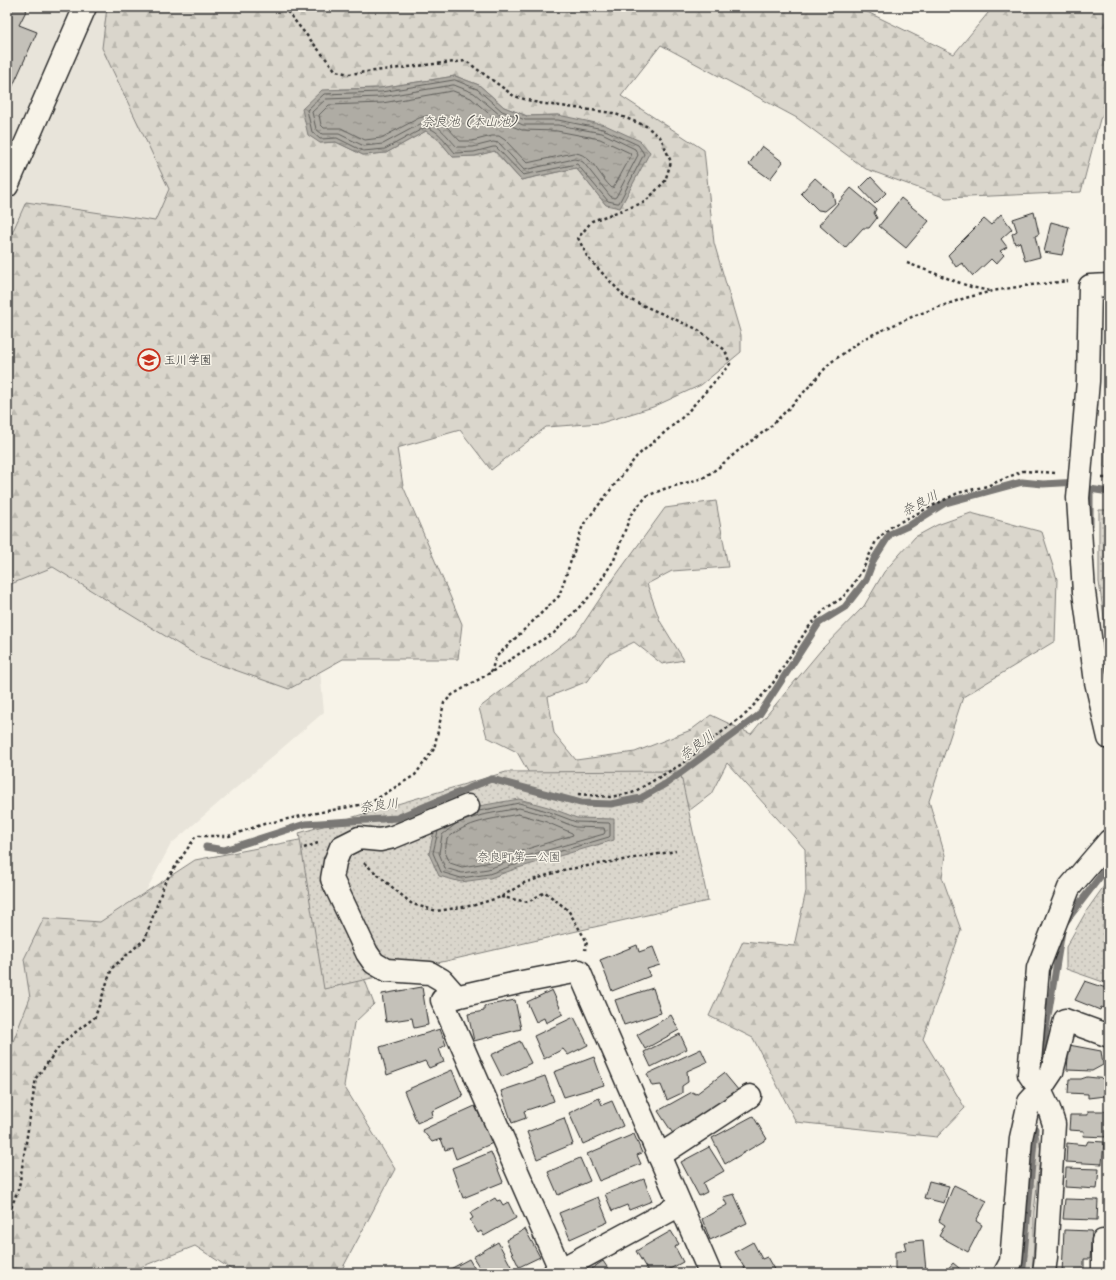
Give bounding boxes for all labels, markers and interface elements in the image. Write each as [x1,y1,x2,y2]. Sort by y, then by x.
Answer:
water label: 奈良池 (本山池) [421,112,518,133]
school or university icon: 玉川学園 [136,347,162,373]
place label: 玉川学園 [164,351,212,370]
water label: 奈良川 [898,486,942,522]
water label: 奈良川 [675,726,719,766]
water label: 奈良川 [358,793,400,819]
park label: 奈良町第一公園 [477,848,561,867]

